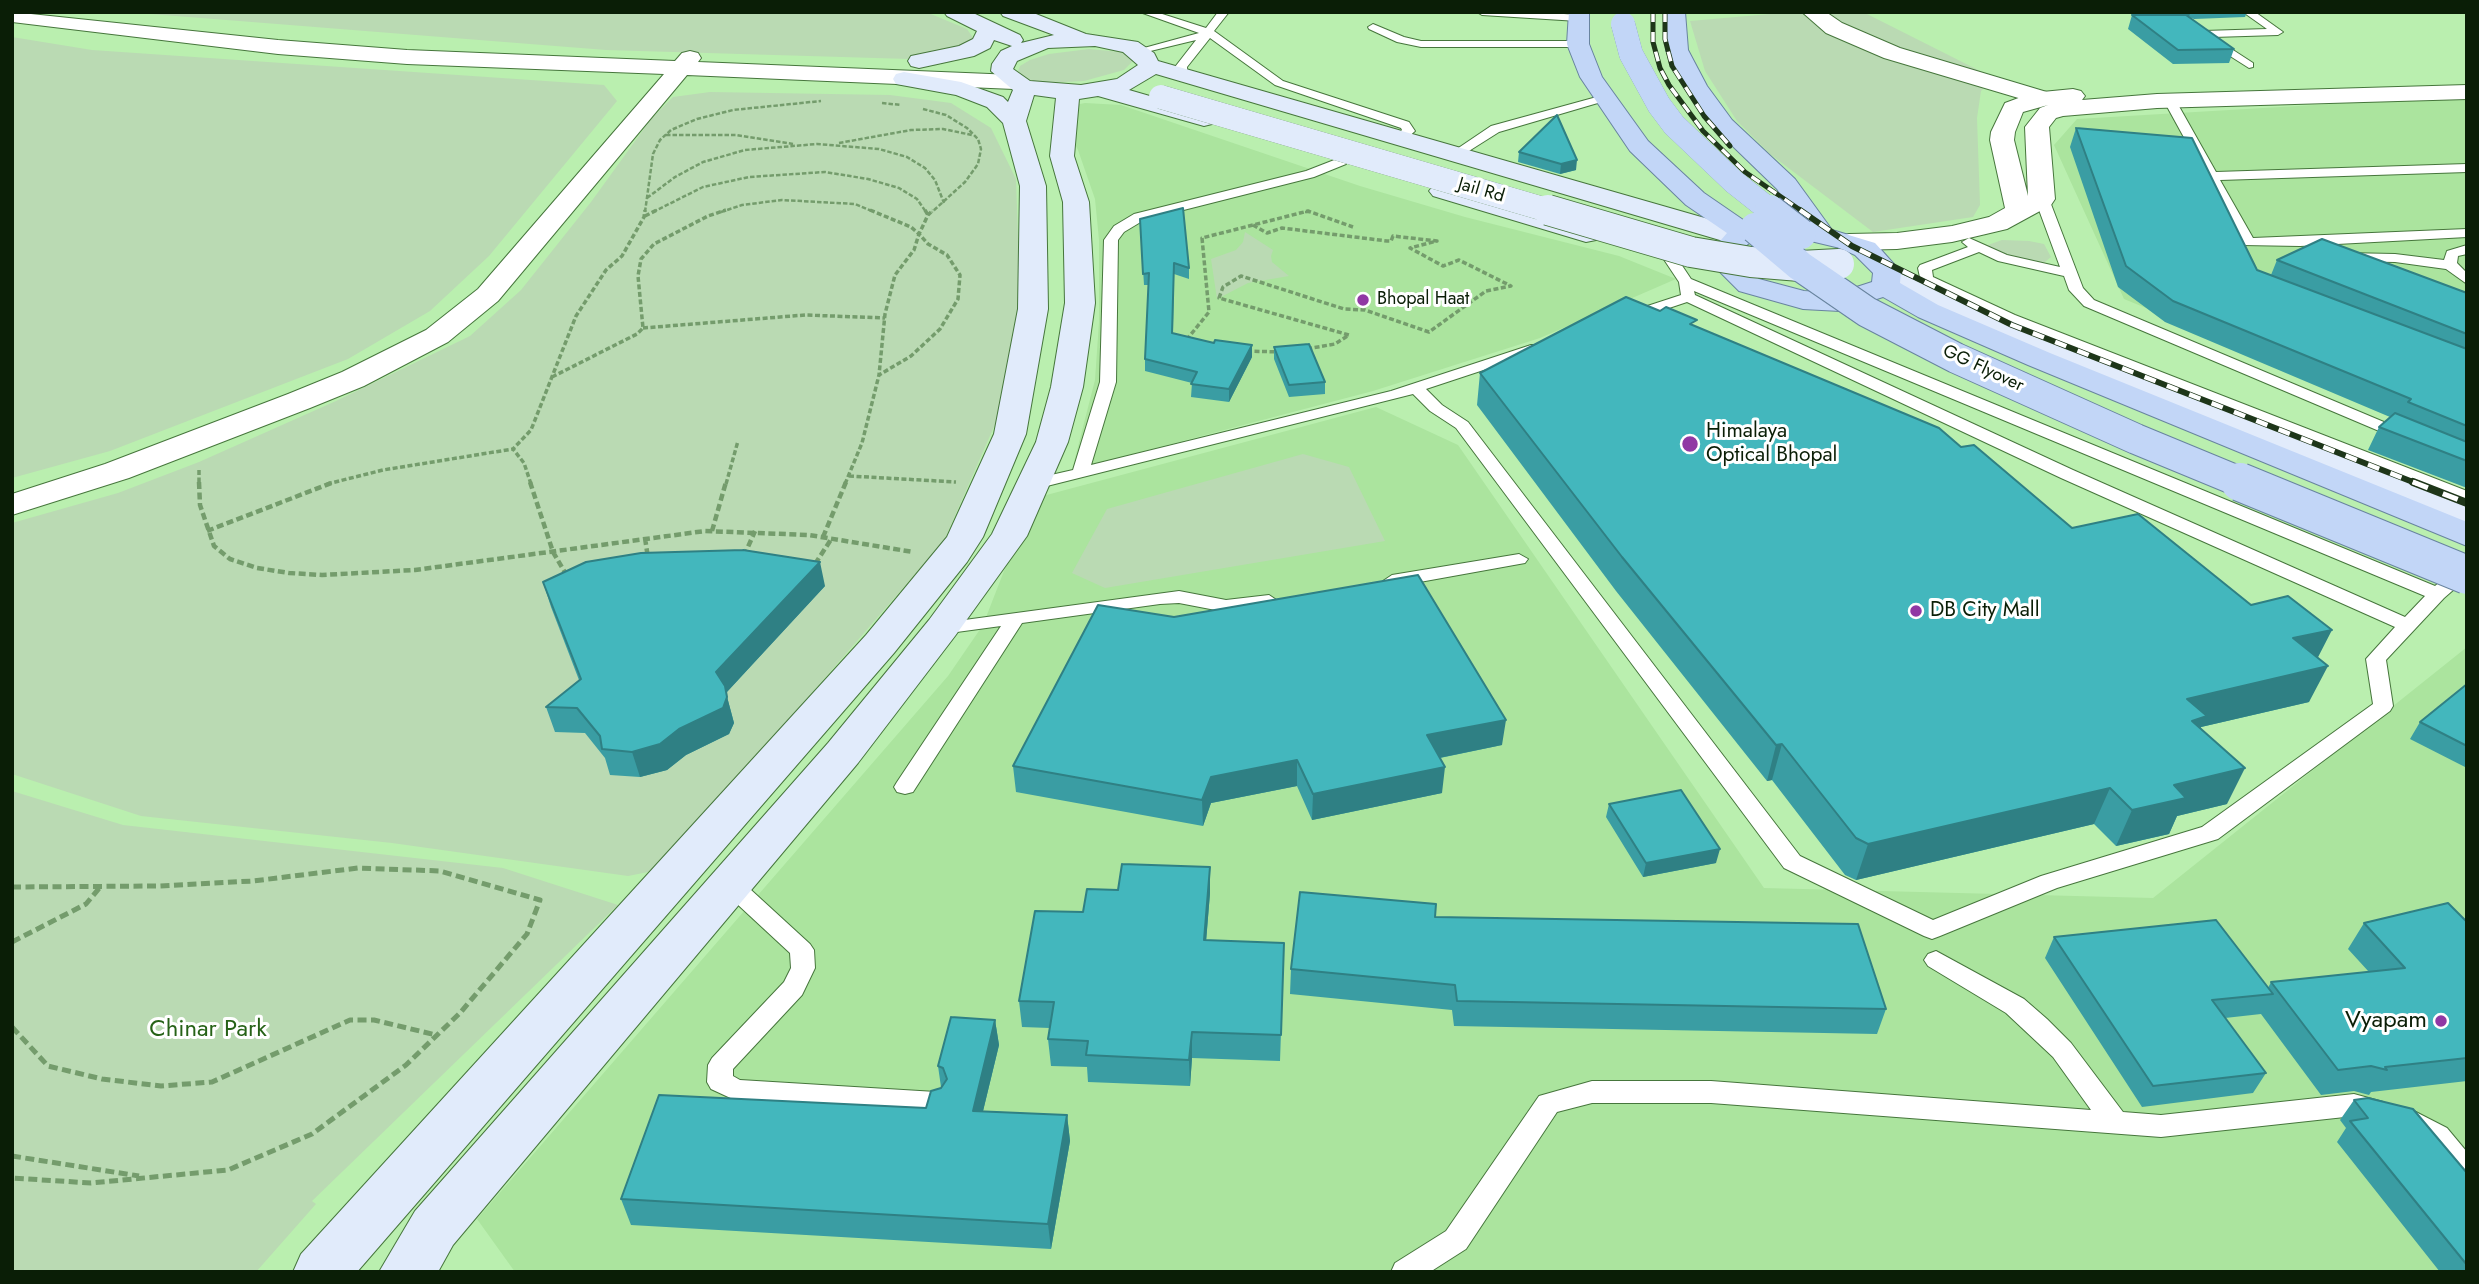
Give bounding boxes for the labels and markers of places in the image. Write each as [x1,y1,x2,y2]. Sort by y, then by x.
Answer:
place label: Bhopal Haat [1377,289,1469,311]
marker: Bhopal Haat [1355,292,1371,308]
place label: Himalaya Optical Bhopal [1706,419,1837,469]
marker: Himalaya Optical Bhopal [1680,434,1700,454]
place label: DB City Mall [1930,598,2039,624]
marker: DB City Mall [1908,603,1924,619]
place label: Vyapam [2345,1007,2427,1035]
marker: Vyapam [2433,1013,2449,1029]

